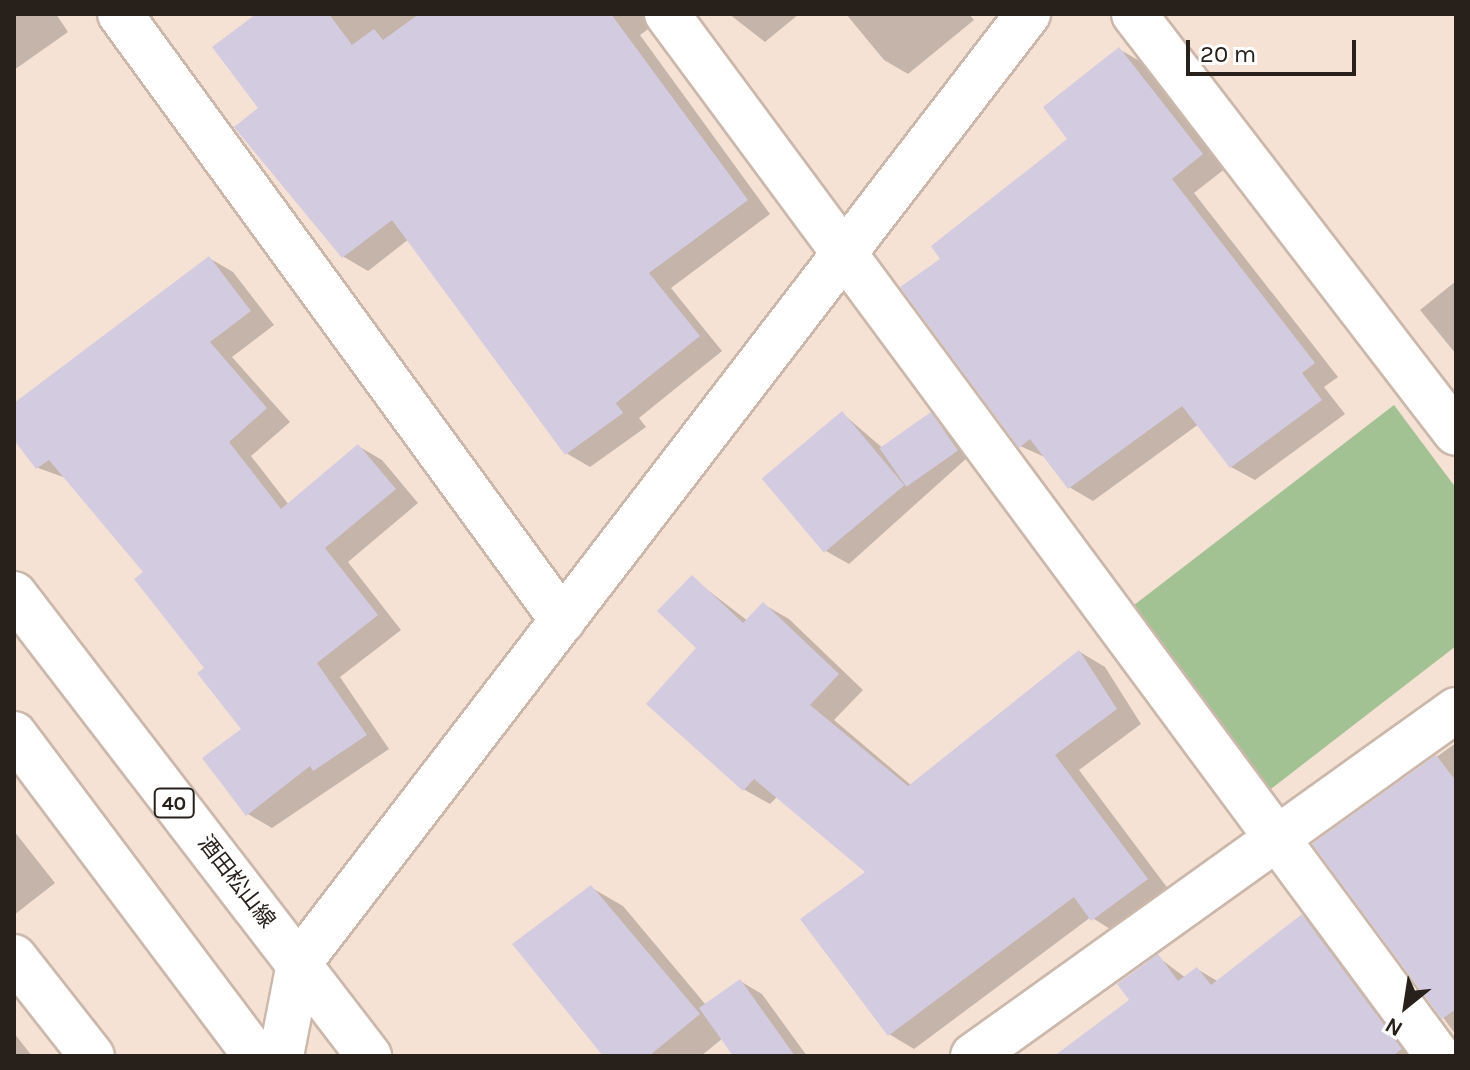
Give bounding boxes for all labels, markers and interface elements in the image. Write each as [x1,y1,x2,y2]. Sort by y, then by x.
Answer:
scale bar [1190,24,1360,74]
text: 20 m [1200,40,1256,68]
road number: 40 [152,787,196,819]
street label: 酒田松山線 [192,831,280,933]
north arrow [1366,966,1446,1046]
text: N [1381,1012,1407,1042]

